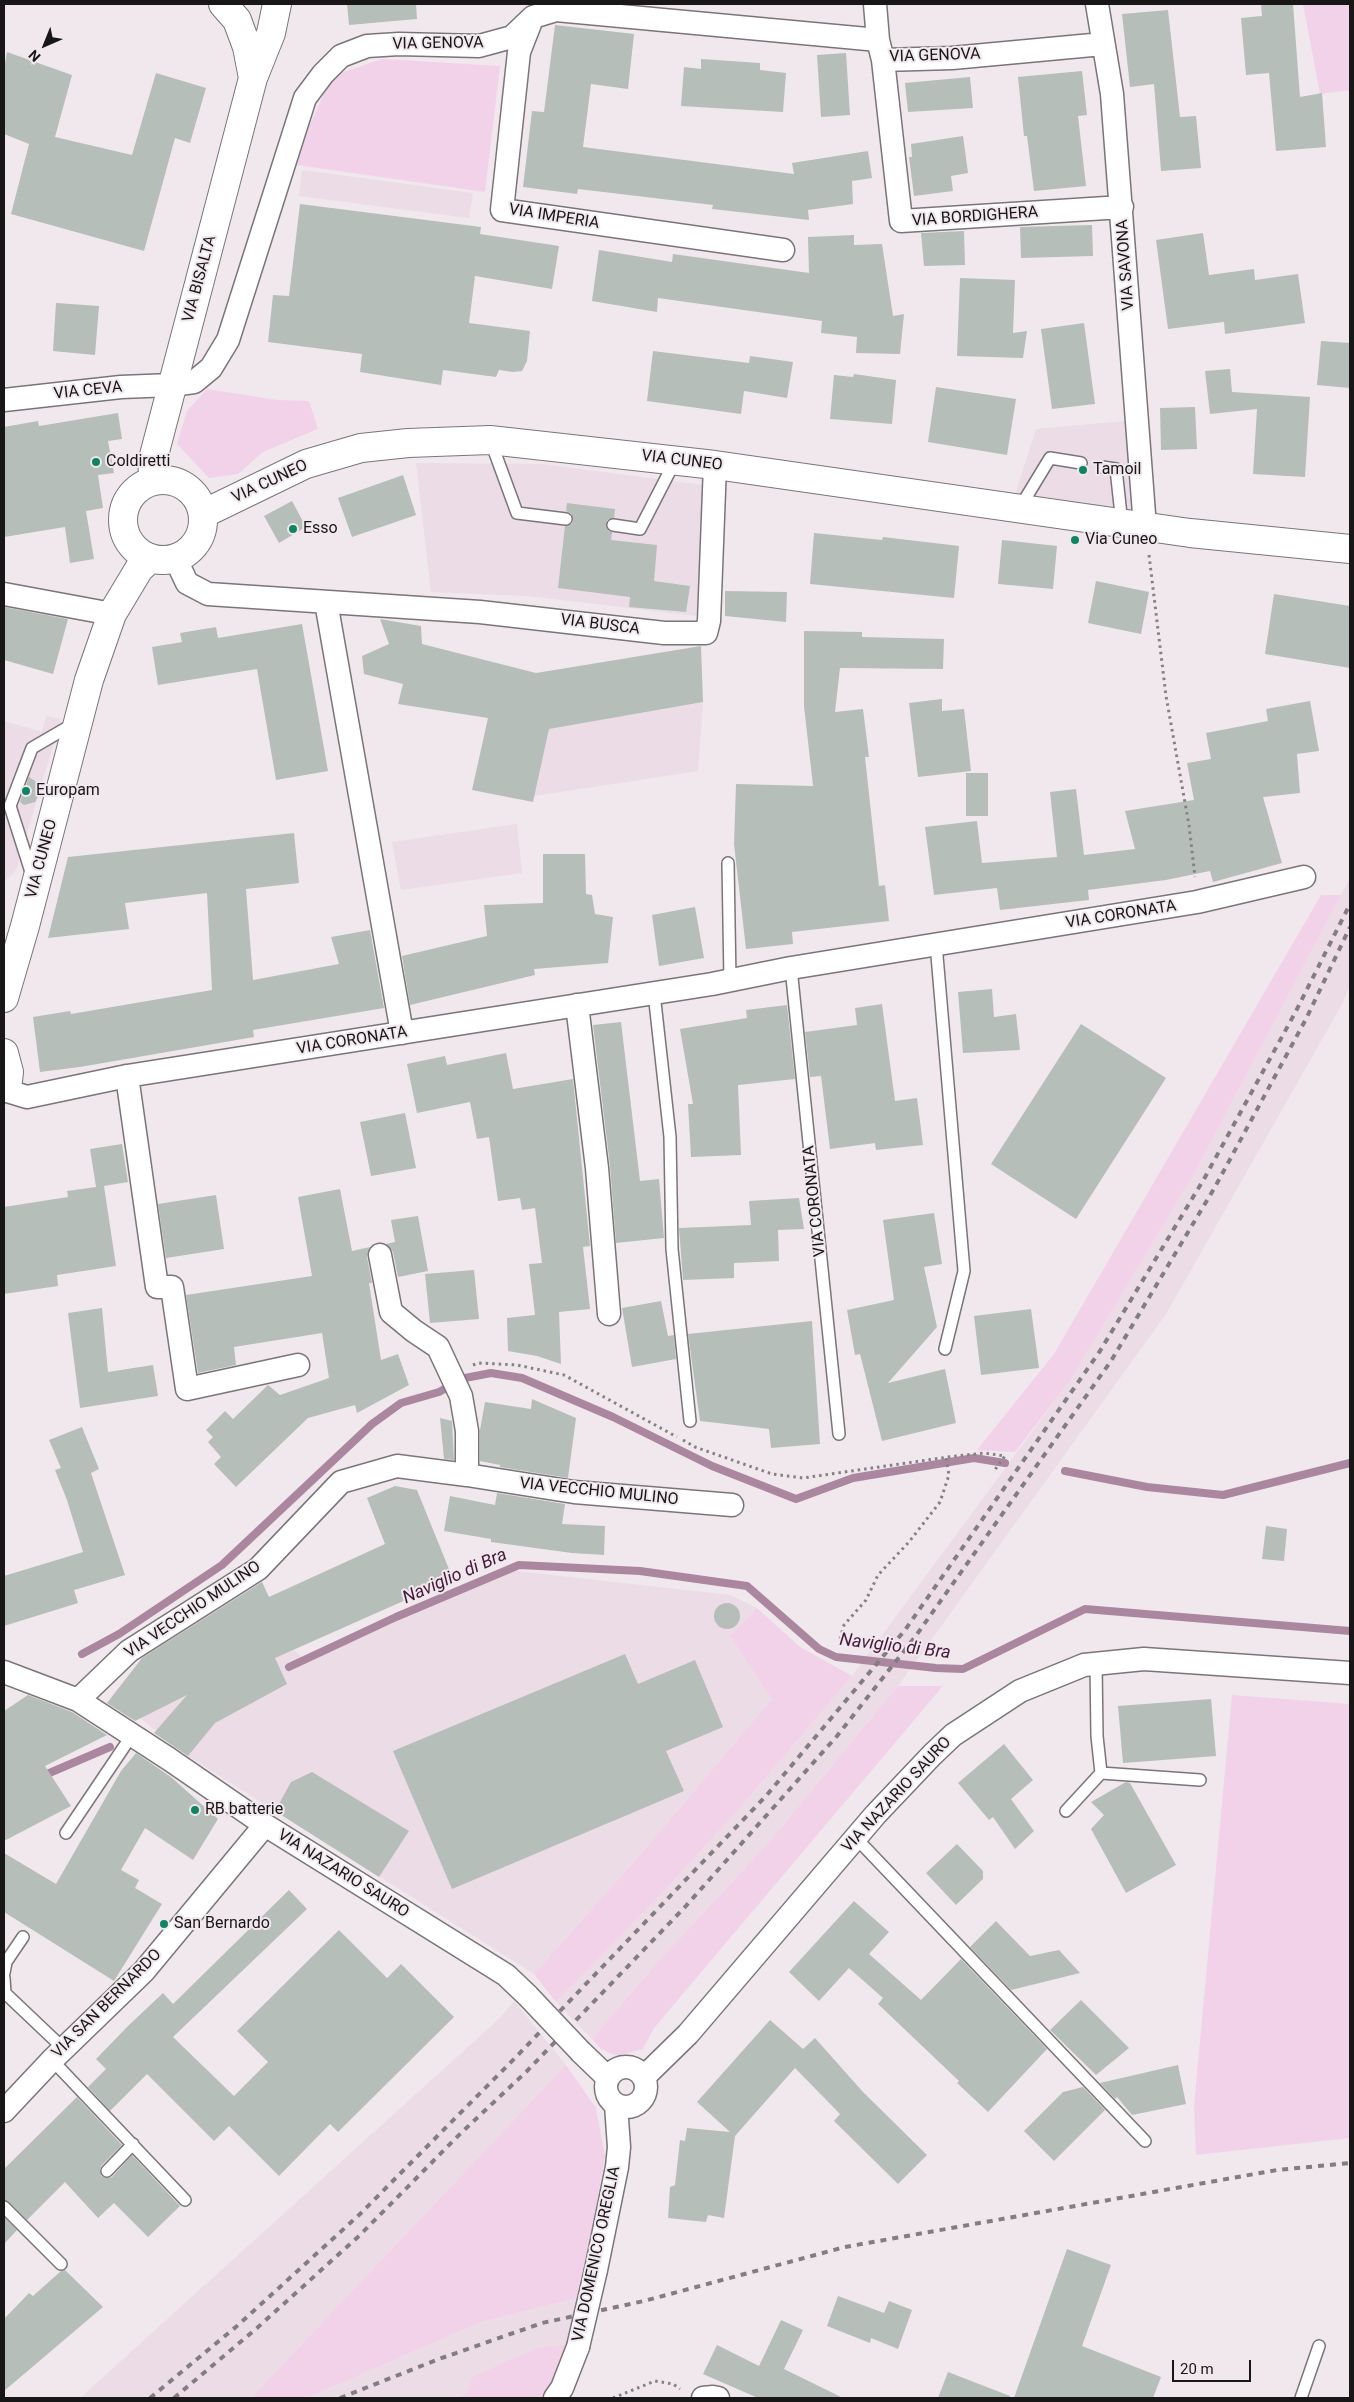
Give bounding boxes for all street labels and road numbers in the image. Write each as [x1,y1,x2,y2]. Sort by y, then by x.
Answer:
street label: VIA GENOVA [392,34,484,54]
street label: VIA GENOVA [889,45,981,67]
street label: VIA IMPERIA [507,200,601,234]
street label: VIA BORDIGHERA [911,203,1039,231]
street label: VIA SAVONA [1113,219,1139,311]
street label: VIA BISALTA [179,233,221,325]
street label: VIA CEVA [53,378,123,404]
street label: VIA CUNEO [640,447,724,475]
street label: VIA CUNEO [229,456,311,508]
street label: VIA BUSCA [559,611,641,639]
street label: VIA CUNEO [22,817,62,901]
street label: VIA CORONATA [1064,897,1178,933]
street label: VIA CORONATA [295,1023,409,1059]
street label: VIA CORONATA [800,1144,830,1258]
street label: VIA VECCHIO MULINO [519,1474,679,1510]
street label: VIA VECCHIO MULINO [121,1557,265,1663]
street label: VIA NAZARIO SAURO [838,1733,956,1857]
street label: VIA NAZARIO SAURO [274,1826,412,1922]
street label: VIA SAN BERNARDO [48,1945,166,2063]
street label: VIA DOMENICO OREGLIA [569,2164,625,2344]

